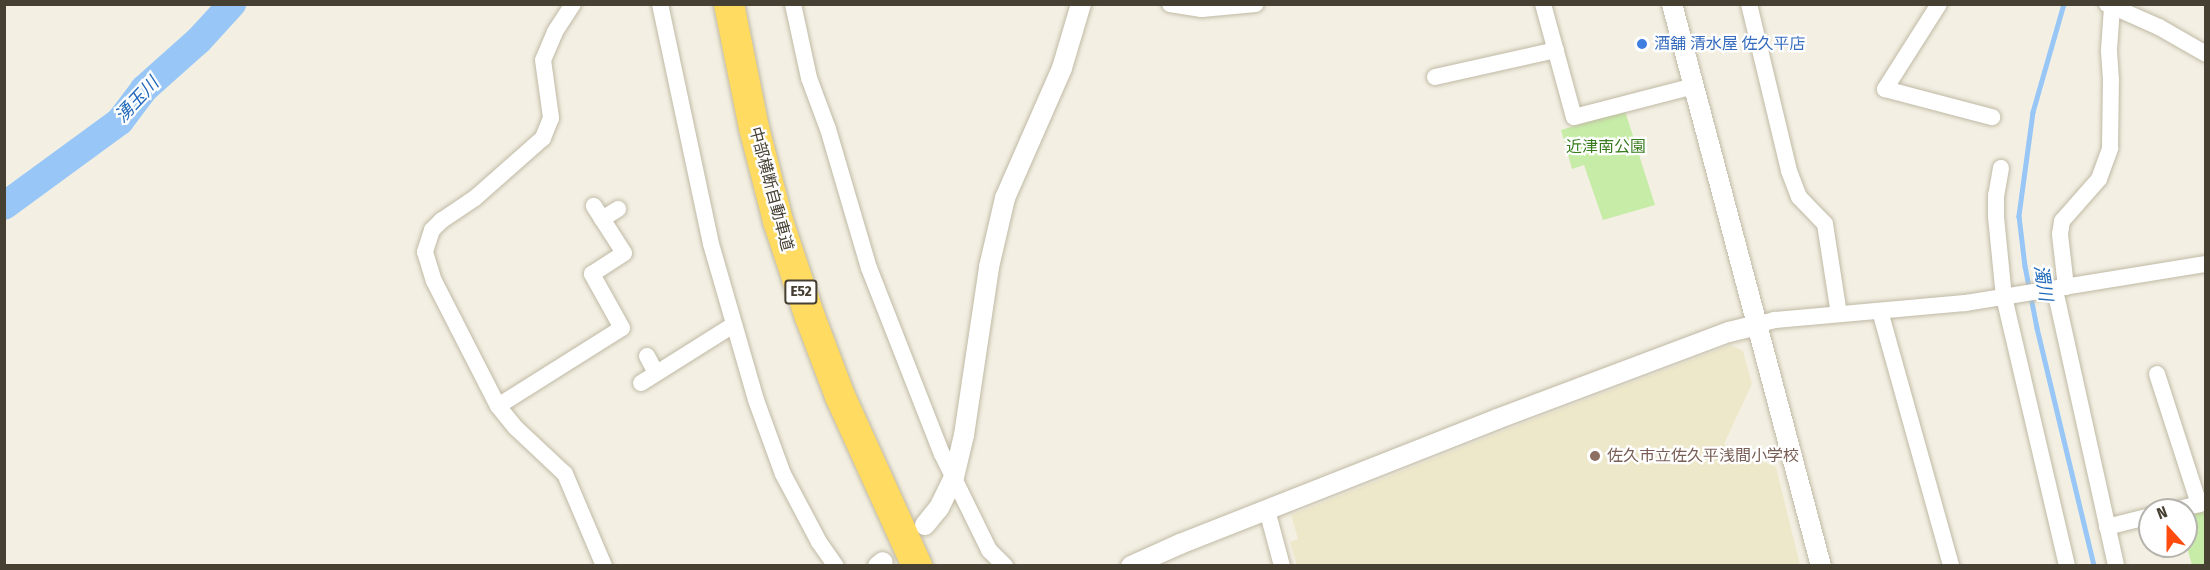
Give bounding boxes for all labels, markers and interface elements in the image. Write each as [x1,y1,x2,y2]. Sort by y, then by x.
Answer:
place label: 酒舗 清水屋 佐久平店 [1654,34,1806,54]
marker: 酒舗 清水屋 佐久平店 [1635,37,1649,51]
water label: 湧玉川 [111,73,163,127]
street label: 中部横断自動車道 [745,125,797,253]
park label: 近津南公園 [1566,137,1646,157]
water label: 濁川 [2030,264,2056,302]
road number: E52 [783,280,819,304]
place label: 佐久市立佐久平浅間小学校 [1607,446,1799,466]
marker: 佐久市立佐久平浅間小学校 [1588,449,1602,463]
north arrow [2138,498,2198,558]
text: N [2154,502,2170,523]

